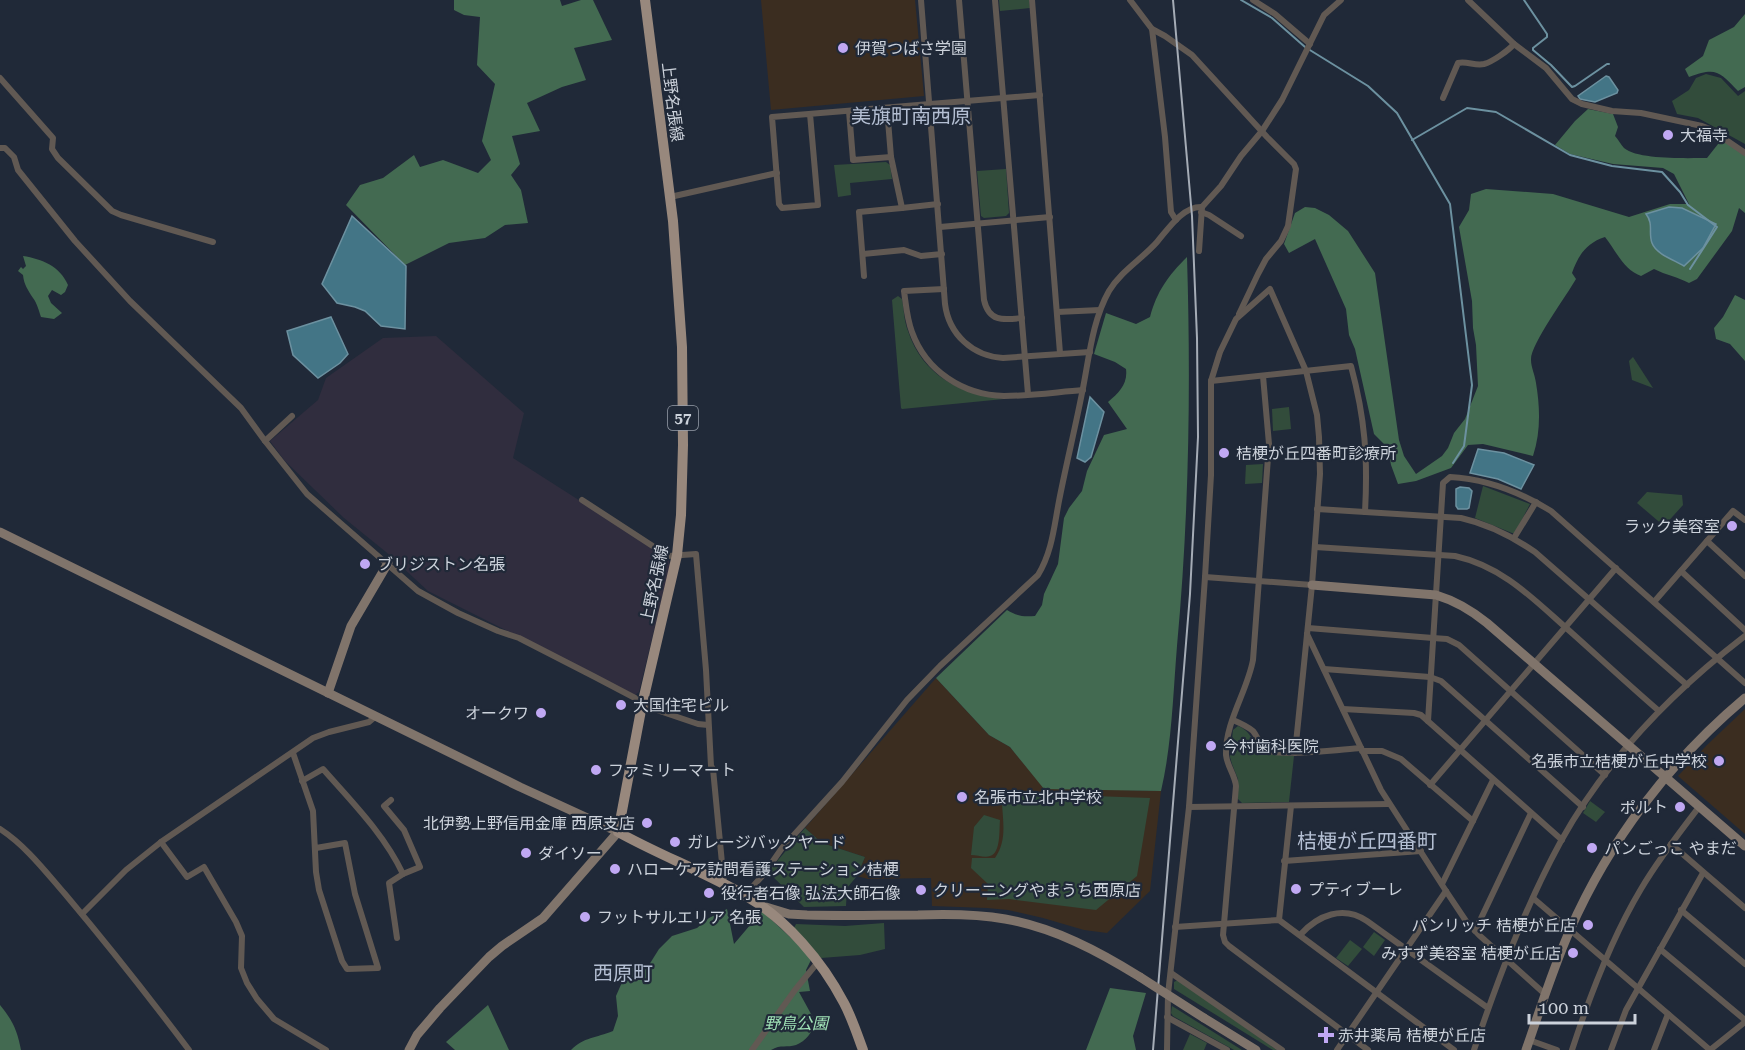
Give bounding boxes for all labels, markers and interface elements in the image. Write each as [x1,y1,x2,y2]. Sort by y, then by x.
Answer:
place label: 伊賀つばさ学園 [855,39,967,58]
marker: 伊賀つばさ学園 [836,41,850,55]
street label: 上野名張線 [658,61,687,143]
district label: 美旗町南西原 [851,104,971,128]
place label: 大福寺 [1680,126,1728,145]
marker: 大福寺 [1661,128,1675,142]
road number: 57 [668,406,698,430]
place label: 桔梗が丘四番町診療所 [1236,444,1396,463]
marker: 桔梗が丘四番町診療所 [1217,446,1231,460]
place label: ラック美容室 [1624,517,1720,536]
marker: ラック美容室 [1725,519,1739,533]
street label: 上野名張線 [637,543,672,625]
place label: ブリジストン名張 [377,555,505,574]
marker: ブリジストン名張 [358,557,372,571]
place label: 大国住宅ビル [633,696,729,715]
marker: 大国住宅ビル [614,698,628,712]
place label: オークワ [465,704,529,723]
marker: オークワ [534,706,548,720]
place label: 今村歯科医院 [1223,737,1319,756]
marker: 今村歯科医院 [1204,739,1218,753]
place label: 名張市立桔梗が丘中学校 [1531,752,1707,771]
marker: 名張市立桔梗が丘中学校 [1712,754,1726,768]
place label: ファミリーマート [608,761,736,780]
marker: ファミリーマート [589,763,603,777]
place label: 名張市立北中学校 [974,788,1102,807]
marker: 名張市立北中学校 [955,790,969,804]
place label: ポルト [1620,798,1668,817]
marker: ポルト [1673,800,1687,814]
place label: 北伊勢上野信用金庫 西原支店 [423,814,635,833]
marker: 北伊勢上野信用金庫 西原支店 [640,816,654,830]
district label: 桔梗が丘四番町 [1297,829,1437,853]
place label: ガレージバックヤード [687,833,846,852]
marker: ガレージバックヤード [668,835,682,849]
place label: パンごっこ やまだ [1604,839,1737,858]
marker: パンごっこ やまだ [1585,841,1599,855]
place label: ダイソー [538,844,602,863]
marker: ダイソー [519,846,533,860]
place label: ハローケア訪問看護ステーション桔梗 [627,860,899,879]
marker: ハローケア訪問看護ステーション桔梗 [608,862,622,876]
place label: プティブーレ [1308,880,1403,899]
place label: クリーニングやまうち西原店 [933,881,1141,900]
marker: プティブーレ [1289,882,1303,896]
marker: クリーニングやまうち西原店 [914,883,928,897]
place label: 役行者石像 弘法大師石像 [721,884,901,903]
marker: 役行者石像 弘法大師石像 [702,886,716,900]
place label: フットサルエリア 名張 [597,908,761,927]
marker: フットサルエリア 名張 [578,910,592,924]
place label: パンリッチ 桔梗が丘店 [1411,916,1576,935]
marker: パンリッチ 桔梗が丘店 [1581,918,1595,932]
place label: みすず美容室 桔梗が丘店 [1381,944,1561,963]
marker: みすず美容室 桔梗が丘店 [1566,946,1580,960]
district label: 西原町 [593,961,653,985]
scale bar [1529,987,1636,1025]
text: 100 m [1538,997,1589,1018]
park label: 野鳥公園 [764,1014,830,1033]
place label: 赤井薬局 桔梗が丘店 [1338,1026,1486,1045]
marker: 赤井薬局 桔梗が丘店 [1319,1028,1333,1042]

